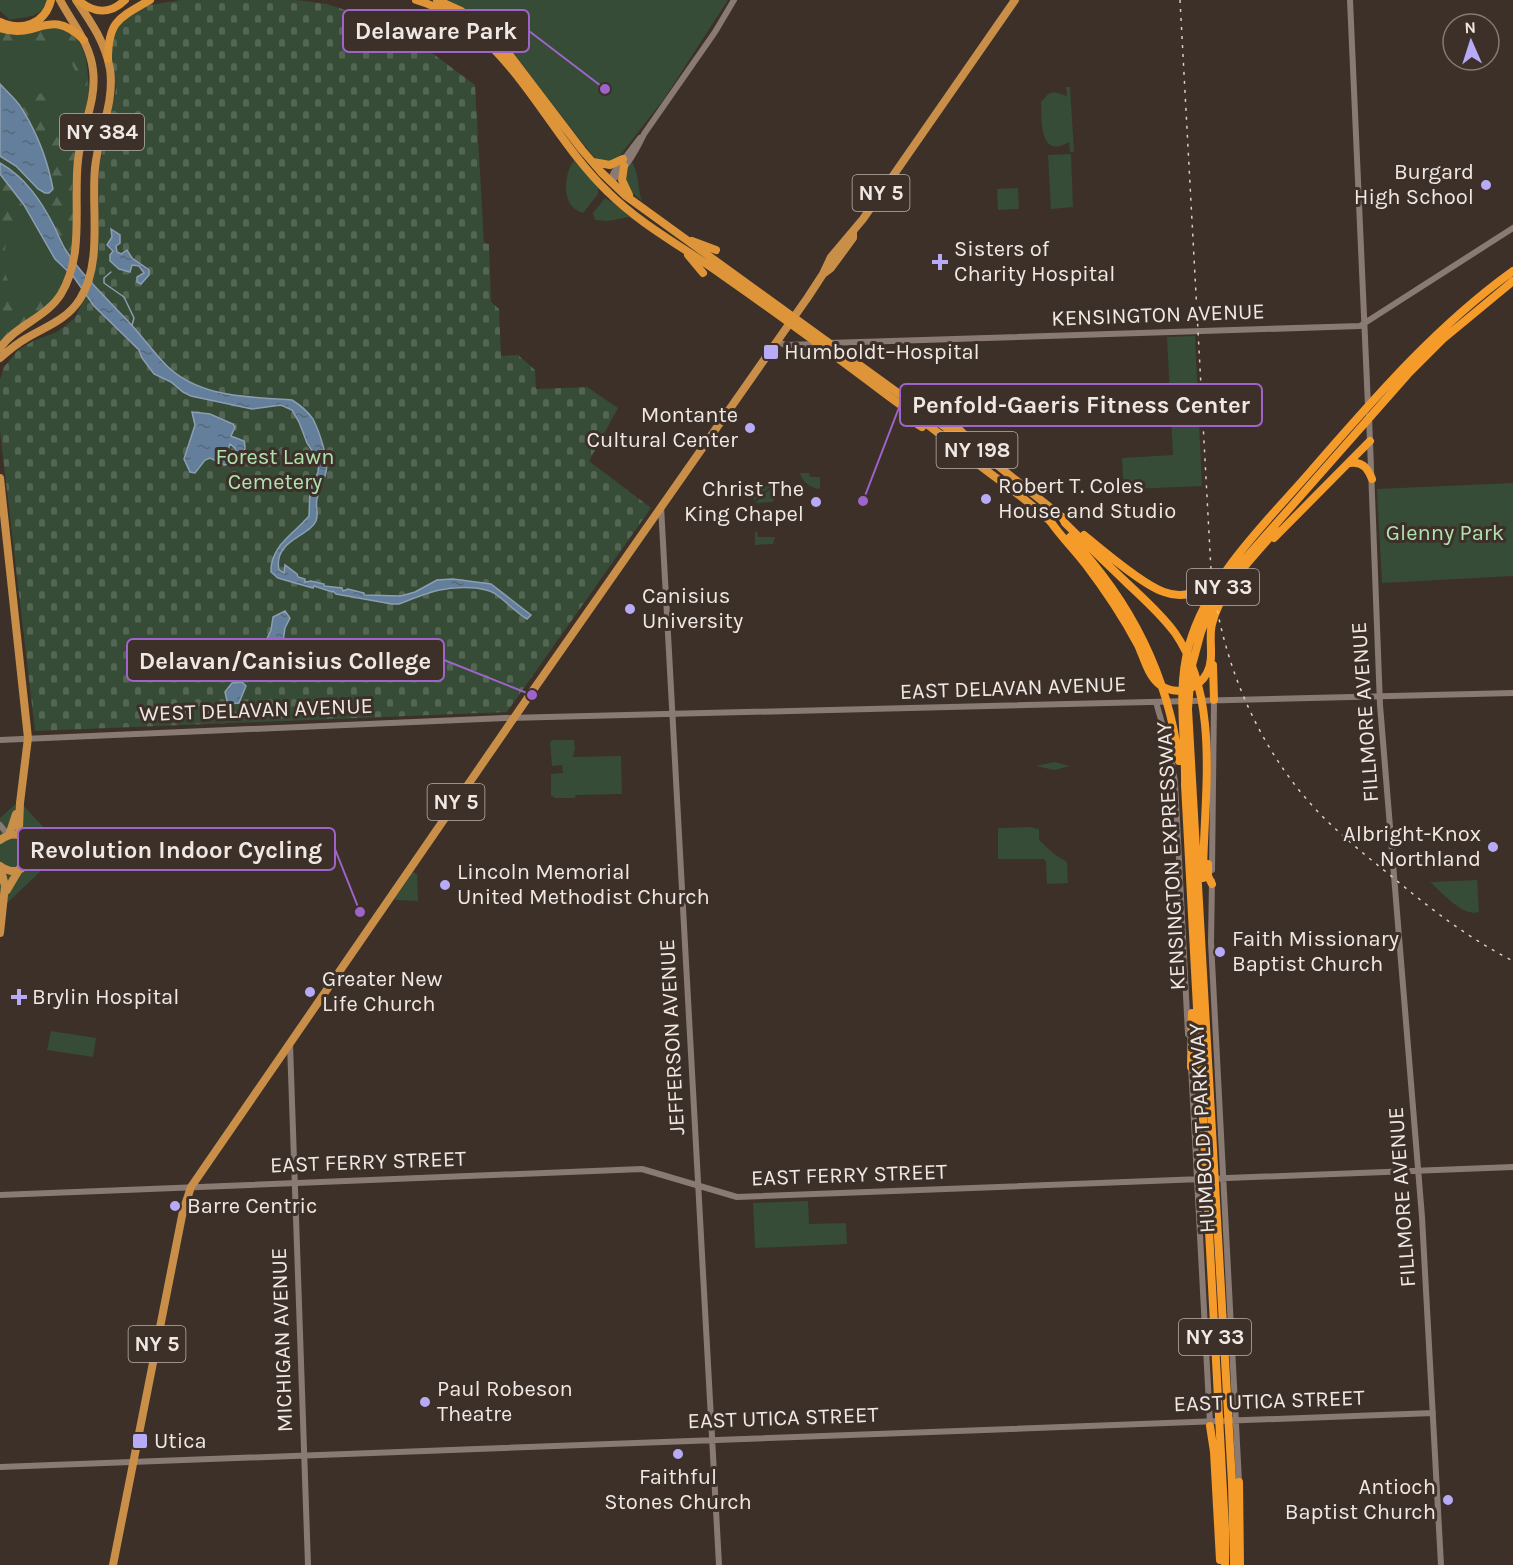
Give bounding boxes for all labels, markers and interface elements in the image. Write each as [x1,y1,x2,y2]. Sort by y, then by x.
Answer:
callout: Delaware Park [343,10,529,52]
north arrow [1441,12,1501,72]
text: Delaware Park [355,17,517,45]
text: N [1464,18,1476,37]
road number: NY 384 [60,114,144,150]
place label: Burgard High School [1354,159,1474,210]
road number: NY 5 [852,175,910,211]
marker: Burgard High School [1479,178,1493,192]
place label: Sisters of Charity Hospital [954,236,1115,287]
marker: Sisters of Charity Hospital [931,253,949,271]
street label: KENSINGTON AVENUE [1051,298,1265,332]
place label: Humboldt–Hospital [784,339,980,365]
marker: Humboldt–Hospital [762,343,780,361]
callout: Penfold-Gaeris Fitness Center [900,384,1262,426]
text: Penfold-Gaeris Fitness Center [912,391,1251,419]
place label: Montante Cultural Center [586,402,738,453]
marker: Montante Cultural Center [743,421,757,435]
road number: NY 198 [936,432,1018,468]
park label: Forest Lawn Cemetery [216,444,334,495]
place label: Robert T. Coles House and Studio [998,473,1176,524]
place label: Christ The King Chapel [684,476,804,527]
marker: Robert T. Coles House and Studio [979,492,993,506]
marker: Christ The King Chapel [809,495,823,509]
park label: Glenny Park [1386,520,1504,546]
road number: NY 33 [1187,569,1259,605]
place label: Canisius University [642,583,743,634]
marker: Canisius University [623,602,637,616]
street label: FILLMORE AVENUE [1346,621,1384,803]
callout: Delavan/Canisius College [127,639,444,681]
text: Delavan/Canisius College [139,647,431,675]
street label: EAST DELAVAN AVENUE [899,671,1127,705]
street label: WEST DELAVAN AVENUE [139,693,373,727]
street label: KENSINGTON EXPRESSWAY [1151,721,1191,991]
road number: NY 5 [428,784,484,820]
place label: Albright-Knox Northland [1343,821,1481,872]
callout: Revolution Indoor Cycling [18,828,335,870]
text: Revolution Indoor Cycling [30,836,322,864]
marker: Albright-Knox Northland [1486,840,1500,854]
place label: Lincoln Memorial United Methodist Church [457,859,710,910]
marker: Lincoln Memorial United Methodist Church [438,878,452,892]
place label: Faith Missionary Baptist Church [1232,926,1399,977]
street label: JEFFERSON AVENUE [654,938,690,1136]
marker: Faith Missionary Baptist Church [1213,945,1227,959]
place label: Greater New Life Church [322,966,443,1017]
place label: Brylin Hospital [32,984,179,1010]
marker: Greater New Life Church [303,985,317,999]
marker: Brylin Hospital [10,988,28,1006]
street label: HUMBOLDT PARKWAY [1184,1022,1220,1234]
street label: FILLMORE AVENUE [1383,1106,1421,1288]
street label: EAST FERRY STREET [270,1146,466,1178]
street label: EAST FERRY STREET [751,1159,947,1191]
place label: Barre Centric [187,1193,317,1219]
marker: Barre Centric [168,1199,182,1213]
street label: MICHIGAN AVENUE [266,1247,298,1433]
road number: NY 33 [1179,1319,1251,1355]
road number: NY 5 [128,1326,186,1362]
place label: Paul Robeson Theatre [437,1376,573,1427]
street label: EAST UTICA STREET [1173,1385,1365,1417]
marker: Paul Robeson Theatre [418,1395,432,1409]
street label: EAST UTICA STREET [687,1402,879,1434]
place label: Utica [154,1428,207,1454]
marker: Utica [131,1432,149,1450]
marker: Faithful Stones Church [671,1447,685,1461]
place label: Faithful Stones Church [604,1464,752,1515]
place label: Antioch Baptist Church [1285,1474,1436,1525]
marker: Antioch Baptist Church [1441,1493,1455,1507]

